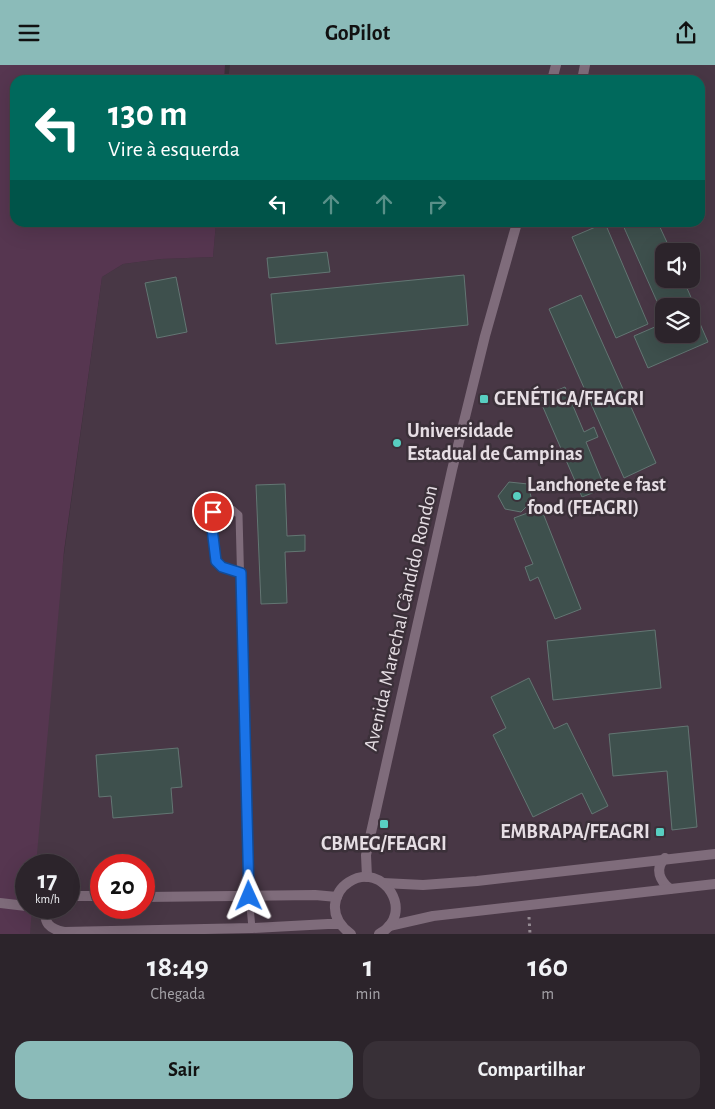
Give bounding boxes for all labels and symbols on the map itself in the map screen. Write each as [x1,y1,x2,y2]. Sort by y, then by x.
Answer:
place label: GENÉTICA/FEAGRI [494,385,644,409]
marker: GENÉTICA/FEAGRI [478,393,490,405]
place label: Universidade Estadual de Campinas [407,421,583,464]
marker: Universidade Estadual de Campinas [391,437,403,449]
place label: Lanchonete e fast food (FEAGRI) [527,475,666,518]
street label: Avenida Marechal Cândido Rondon [361,483,441,753]
marker: Lanchonete e fast food (FEAGRI) [511,490,523,502]
pin [192,491,234,533]
marker: CBMEG/FEAGRI [378,818,390,830]
place label: EMBRAPA/FEAGRI [500,822,650,842]
marker: EMBRAPA/FEAGRI [654,826,666,838]
place label: CBMEG/FEAGRI [321,834,447,854]
speed limit sign: 20 [90,854,155,919]
position arrow [222,869,274,921]

